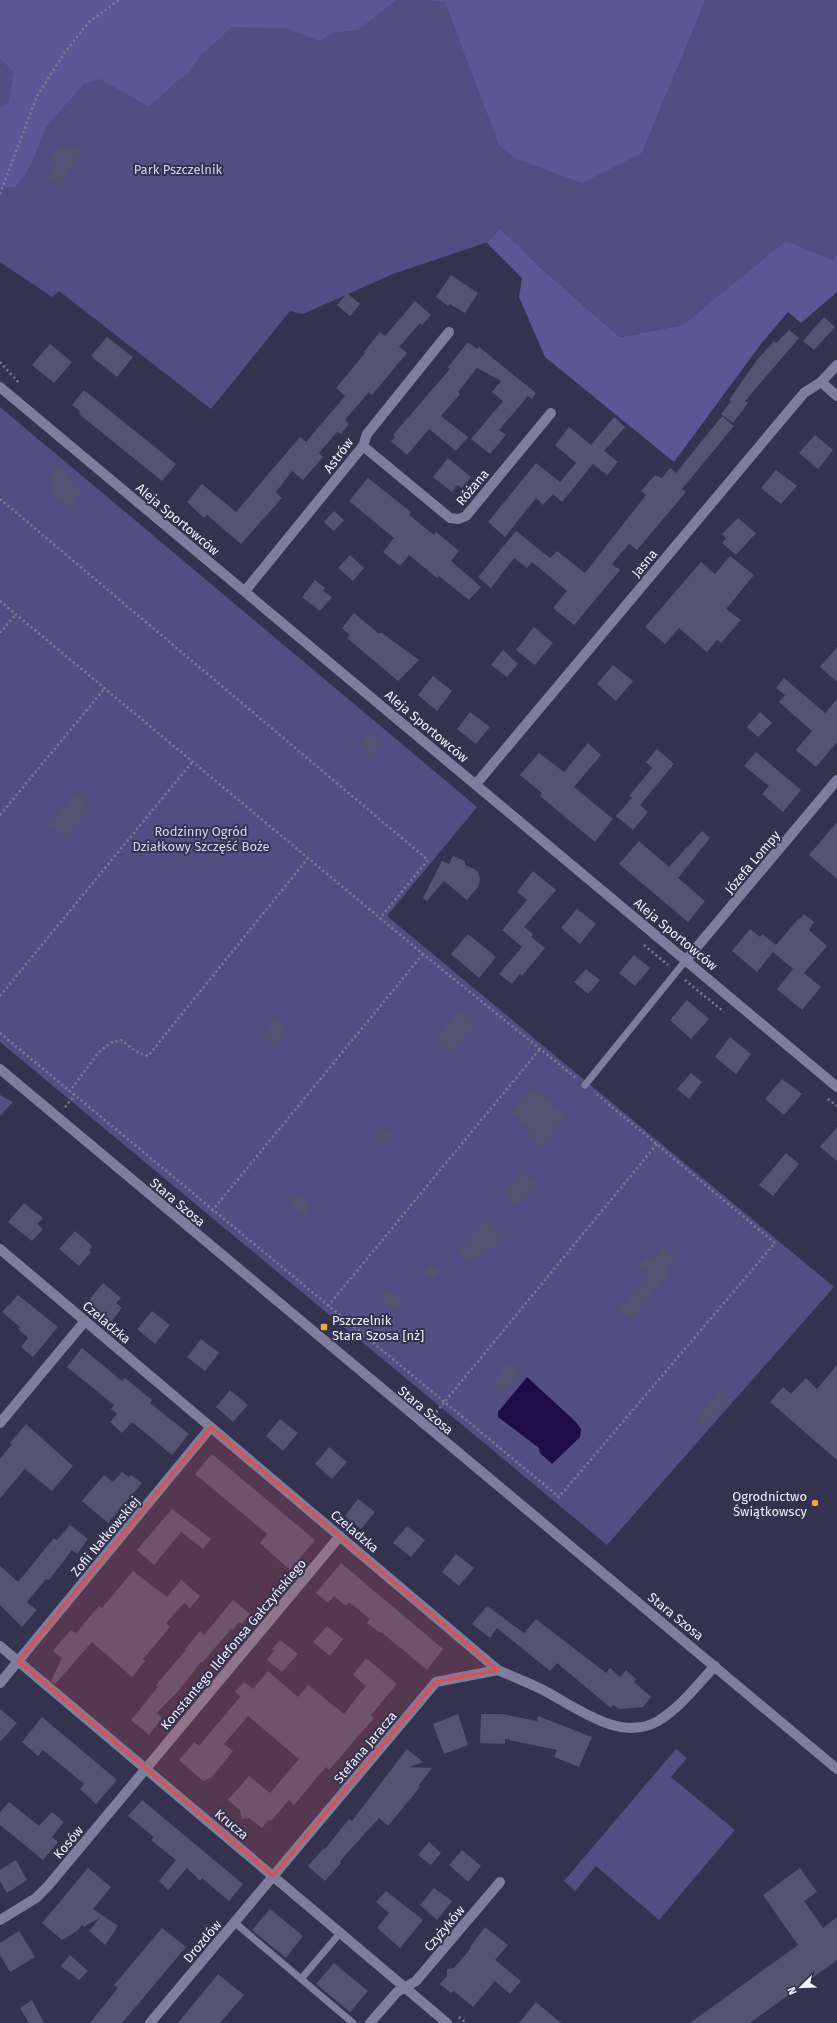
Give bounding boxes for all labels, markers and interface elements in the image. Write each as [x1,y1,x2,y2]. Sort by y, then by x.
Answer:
park label: Park Pszczelnik [134,162,223,177]
street label: Astrów [320,434,357,476]
street label: Różana [453,466,492,508]
street label: Aleja Sportowców [133,480,223,559]
street label: Jasna [628,546,660,580]
street label: Aleja Sportowców [382,687,472,766]
park label: Rodzinny Ogród Działkowy Szczęść Boże [132,824,270,854]
street label: Józefa Lompy [722,827,783,897]
street label: Aleja Sportowców [631,895,721,974]
street label: Stara Szosa [147,1175,208,1230]
street label: Czeladzka [80,1298,134,1347]
place label: Pszczelnik Stara Szosa [nż] [332,1313,424,1343]
marker: Pszczelnik Stara Szosa [nż] [319,1322,329,1332]
street label: Stara Szosa [395,1383,456,1438]
place label: Ogrodnictwo Świątkowscy [732,1489,808,1519]
street label: Zofii Nałkowskiej [68,1494,143,1579]
marker: Ogrodnictwo Świątkowscy [810,1498,820,1508]
street label: Czeladzka [328,1507,382,1556]
street label: Konstantego Ildefonsa Gałczyńskiego [158,1556,309,1733]
street label: Stara Szosa [645,1589,706,1643]
street label: Stefana Jaracza [331,1708,400,1786]
street label: Krucza [212,1806,251,1843]
street label: Kosów [50,1822,87,1862]
street label: Czyżyków [421,1902,468,1954]
street label: Drozdów [180,1917,225,1966]
north arrow [781,1967,821,2007]
text: N [785,1985,800,1997]

